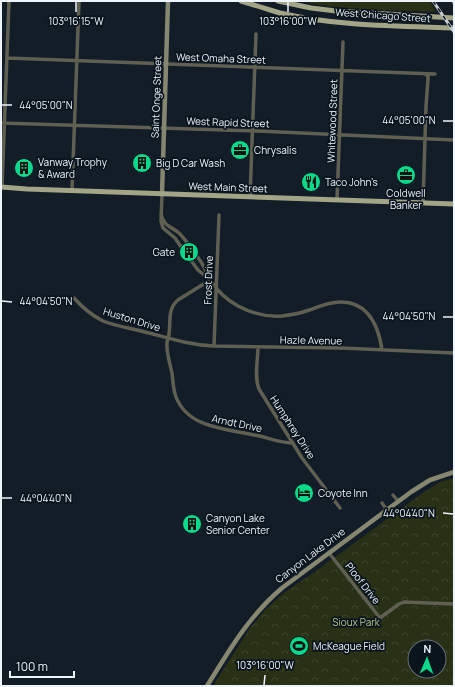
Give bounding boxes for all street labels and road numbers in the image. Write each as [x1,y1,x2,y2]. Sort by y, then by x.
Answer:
street label: West Chicago Street [335,5,431,25]
street label: West Omaha Street [176,49,266,67]
street label: Saint Onge Street [148,56,164,138]
street label: Whitewood Street [324,79,340,163]
street label: West Rapid Street [186,114,270,130]
street label: West Main Street [188,179,268,195]
street label: Frost Drive [200,255,216,305]
street label: Huston Drive [102,304,162,334]
street label: Hazle Avenue [280,332,342,348]
street label: Humphrey Drive [267,393,319,462]
street label: Arndt Drive [211,411,264,435]
street label: Canyon Lake Drive [272,524,348,586]
street label: Ploof Drive [342,559,384,607]

